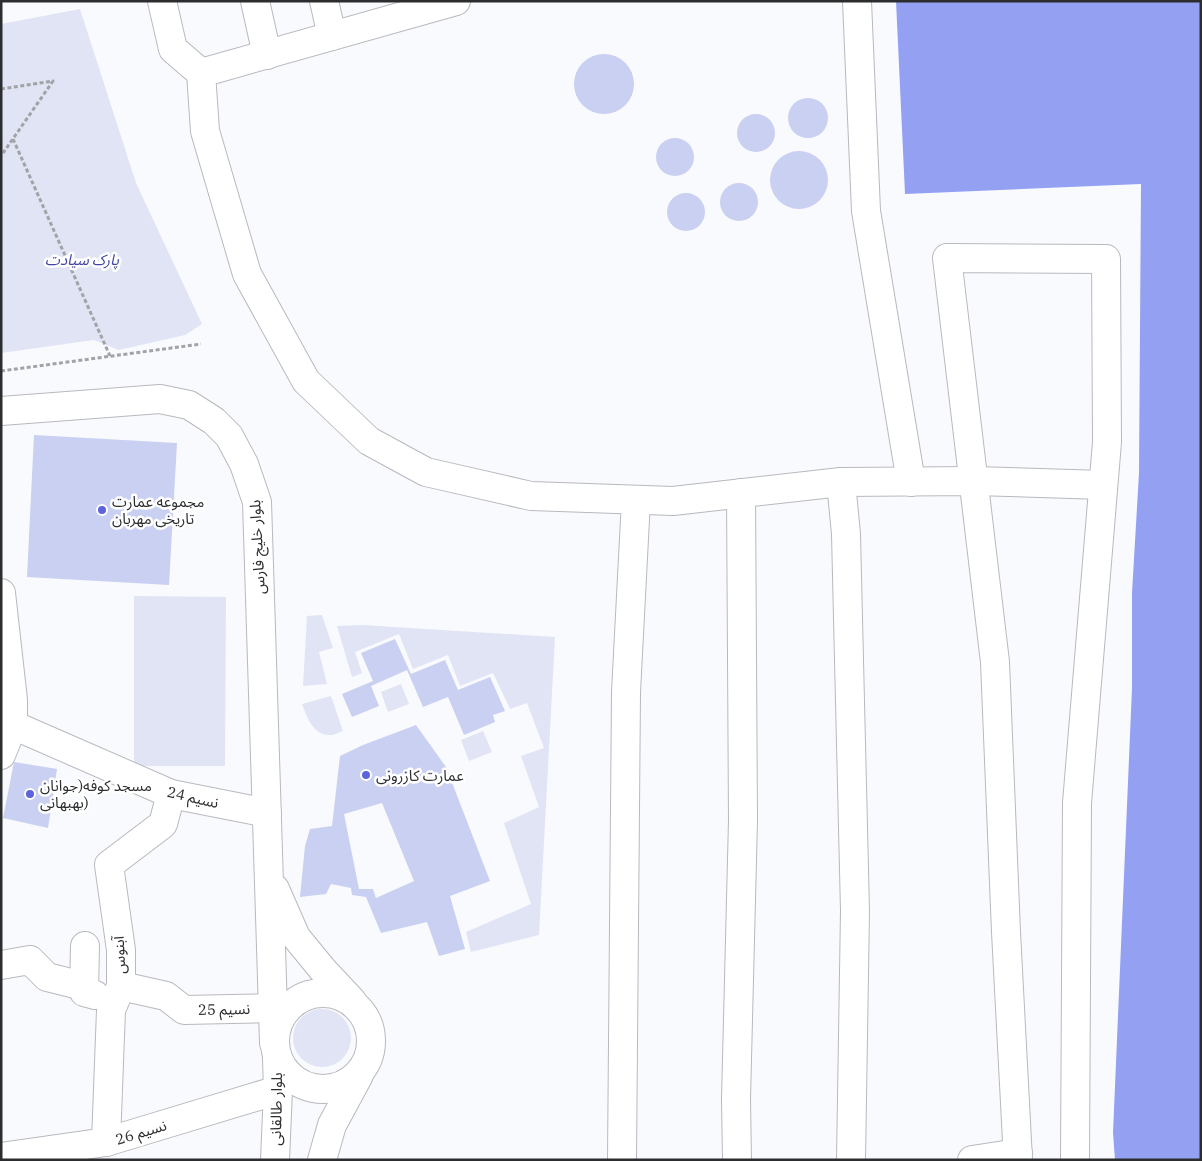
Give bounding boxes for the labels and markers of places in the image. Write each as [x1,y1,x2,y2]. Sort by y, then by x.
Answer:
place label: مجموعه عمارت تاریخی مهربان [112,492,204,528]
marker: مجموعه عمارت تاریخی مهربان [96,504,108,516]
place label: عمارت کازرونی [376,766,464,785]
marker: عمارت کازرونی [360,769,372,781]
place label: مسجد کوفه(جوانان بهبهانی) [40,776,152,812]
marker: مسجد کوفه(جوانان بهبهانی) [24,788,36,800]

